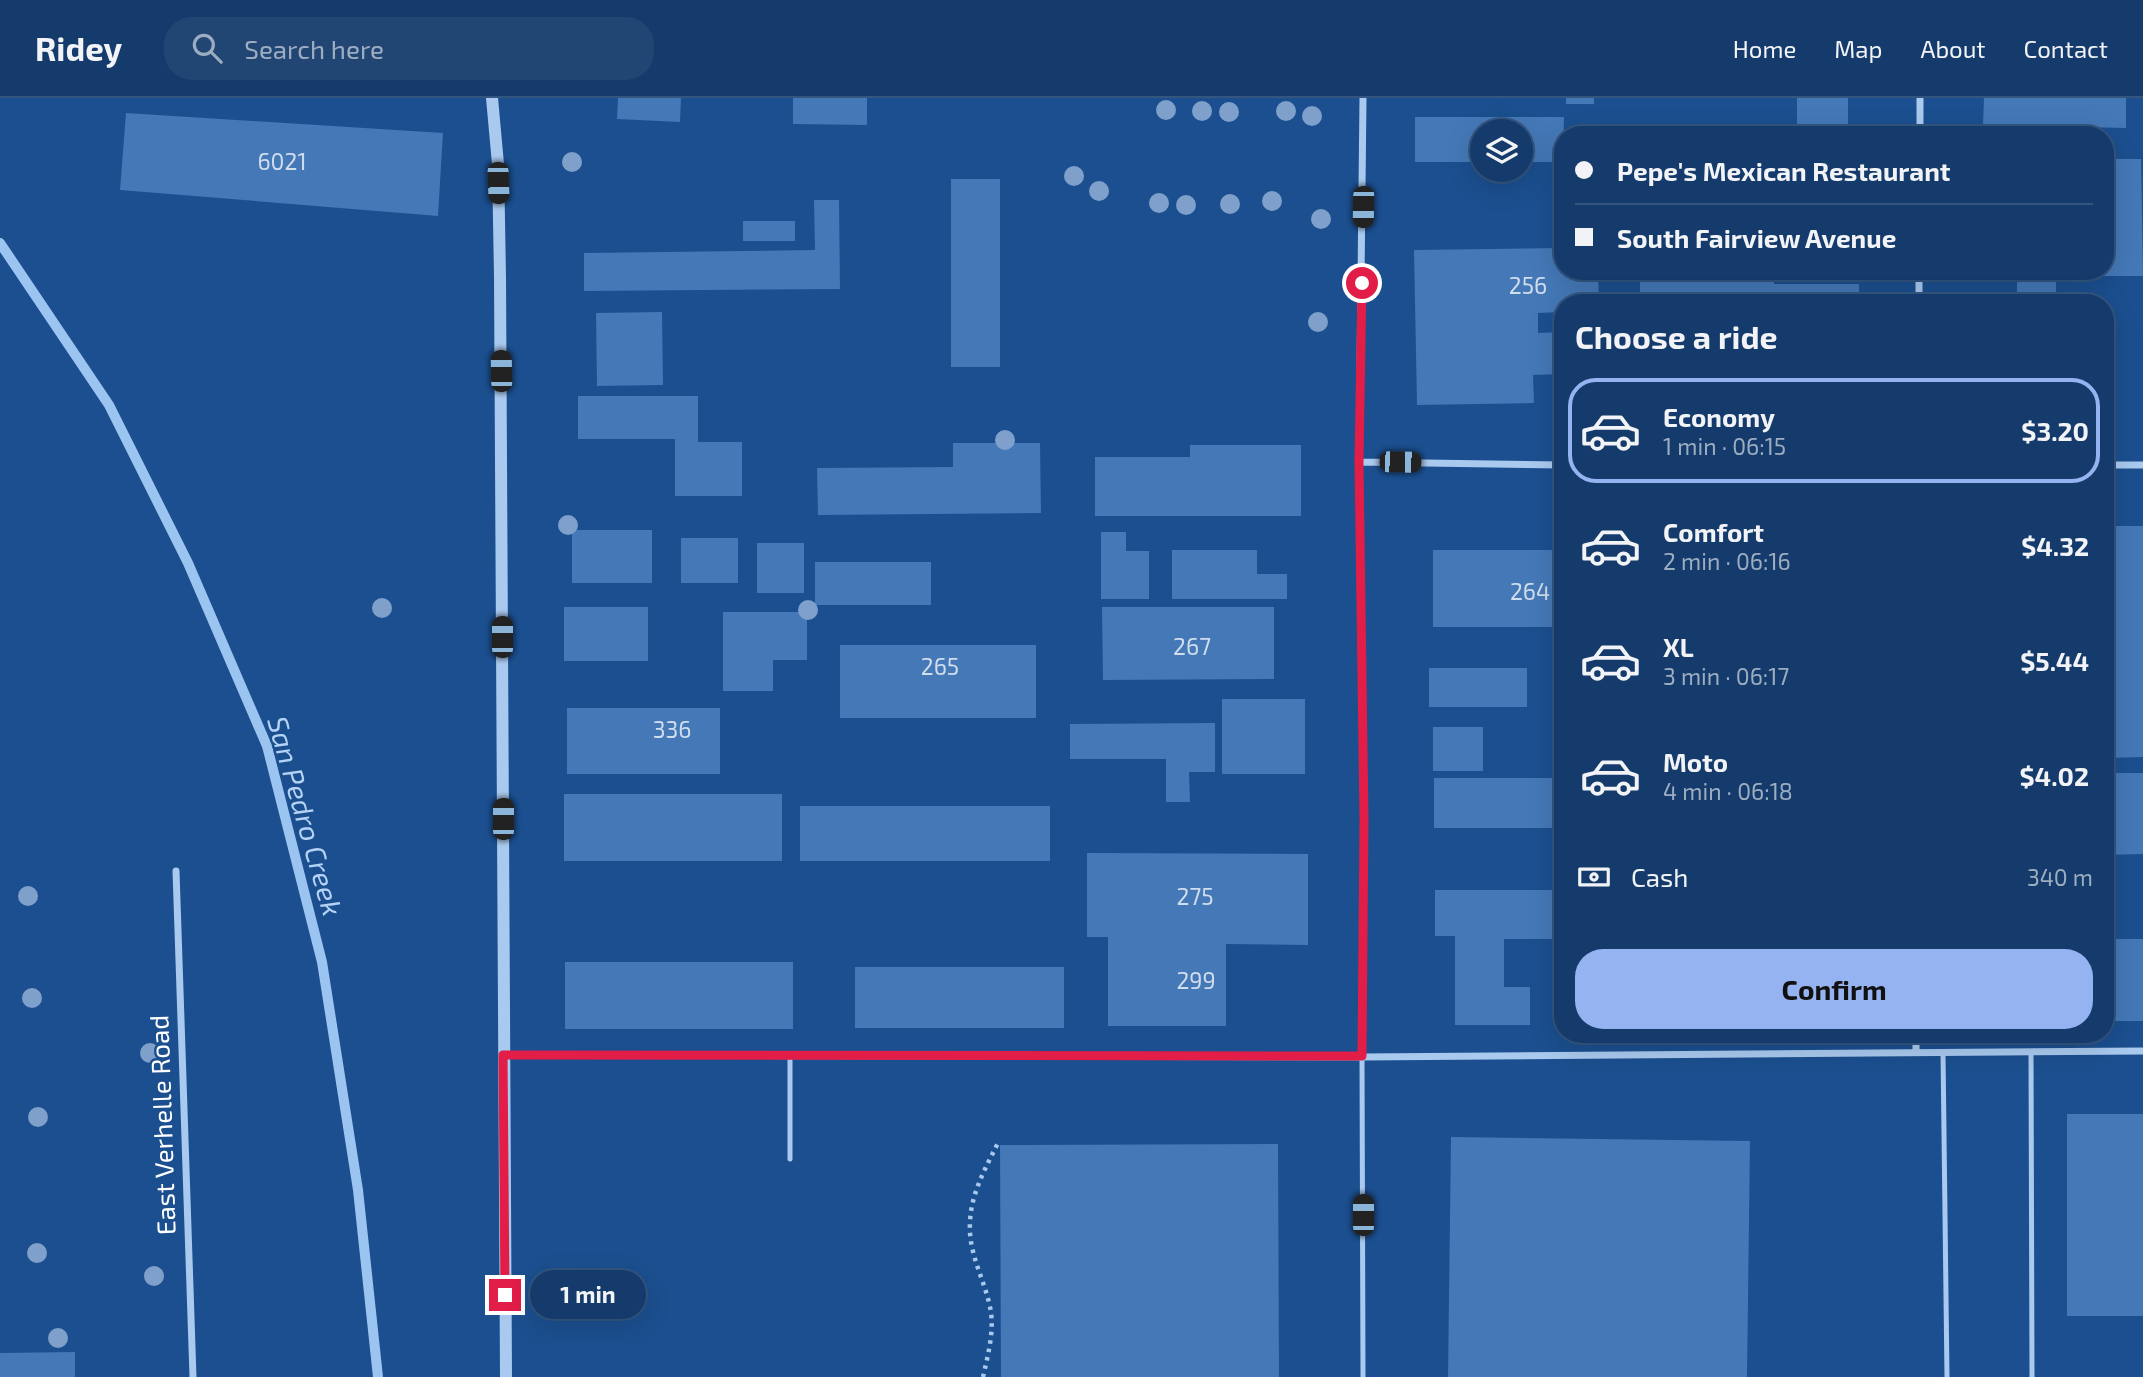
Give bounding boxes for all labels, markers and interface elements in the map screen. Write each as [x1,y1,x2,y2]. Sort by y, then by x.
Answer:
search box [164,17,654,80]
text: Ridey [35,28,122,68]
icon: search [188,29,226,67]
text: Search here [244,33,384,64]
text: Home [1733,34,1796,63]
text: Map [1834,34,1882,63]
text: About [1920,34,1986,63]
text: Contact [2024,34,2108,63]
map controls [1470,119,1533,182]
button: layers [1470,119,1533,182]
house number: 6021 [257,147,307,175]
text: Pepe's Mexican Restaurant [1617,155,1950,186]
car [487,162,510,204]
car [1353,186,1374,228]
text: South Fairview Avenue [1617,222,1896,253]
route start [1346,267,1378,299]
house number: 256 [1509,271,1547,299]
text: Choose a ride [1575,317,1778,355]
car [491,350,512,392]
icon: car [1579,399,1642,462]
text: Economy [1663,401,1775,432]
text: $3.20 [2021,415,2089,446]
text: 1 min · 06:15 [1663,432,1786,460]
car [1379,451,1422,473]
icon: car [1579,514,1642,577]
text: Comfort [1663,516,1764,547]
text: $4.32 [2021,530,2089,561]
text: 2 min · 06:16 [1663,547,1791,575]
house number: 264 [1510,577,1550,605]
car [492,616,513,658]
icon: car [1579,629,1642,692]
text: XL [1663,631,1694,662]
house number: 267 [1173,632,1211,660]
text: $5.44 [2020,645,2089,676]
house number: 265 [921,652,959,680]
text: 3 min · 06:17 [1663,662,1789,690]
water label: San Pedro Creek [261,712,351,919]
house number: 336 [653,715,691,743]
icon: car [1579,744,1642,807]
text: Moto [1663,746,1728,777]
text: $4.02 [2020,760,2089,791]
text: 4 min · 06:18 [1663,777,1793,805]
car [493,798,514,840]
icon: cash [1575,858,1613,896]
text: Cash [1631,861,1688,892]
text: 340 m [2027,863,2093,891]
house number: 275 [1176,882,1214,910]
button: Confirm [1575,949,2093,1029]
house number: 299 [1176,966,1216,994]
street label: East Verhelle Road [142,1014,181,1236]
car [1353,1194,1374,1236]
callout: 1 min [530,1270,645,1320]
route end [489,1279,521,1311]
text: 1 min [560,1280,616,1308]

